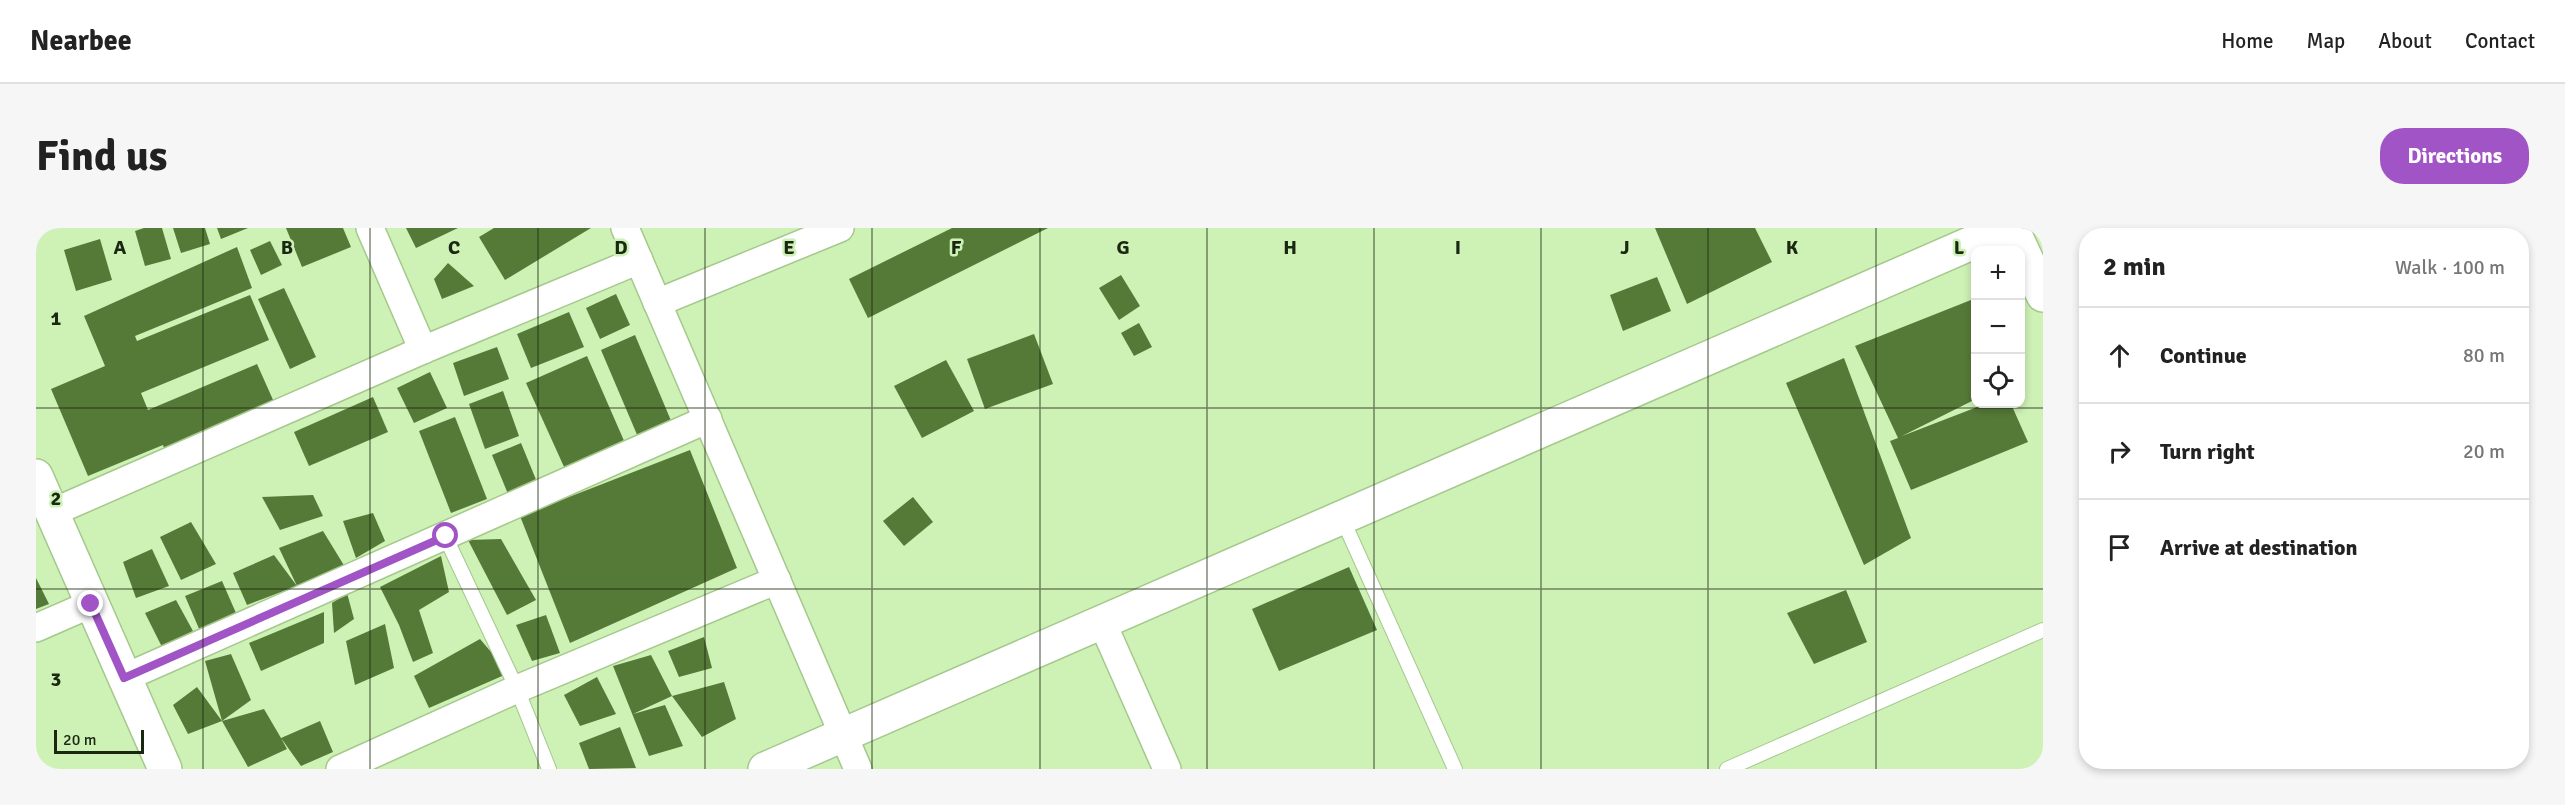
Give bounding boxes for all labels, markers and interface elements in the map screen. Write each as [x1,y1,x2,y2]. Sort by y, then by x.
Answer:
text: Nearbee [30,24,132,58]
text: Home [2221,28,2274,54]
text: Map [2307,28,2345,54]
text: About [2378,28,2432,54]
text: Contact [2465,28,2535,54]
button: Directions [2380,128,2529,184]
text: Find us [36,131,167,182]
text: A [114,235,127,260]
text: B [281,235,293,260]
text: C [448,235,460,260]
text: D [614,235,628,260]
text: E [783,235,795,260]
text: F [951,235,962,260]
text: G [1116,235,1130,260]
text: H [1283,235,1297,260]
text: I [1455,235,1461,260]
text: J [1620,235,1630,260]
text: K [1786,235,1799,260]
text: L [1954,235,1965,260]
map controls [1971,246,2025,408]
button: + [1971,246,2025,300]
text: 2 min [2103,251,2166,283]
text: Walk · 100 m [2395,255,2505,280]
button: − [1971,300,2025,354]
text: 1 [51,306,62,331]
icon: ahead [2103,339,2136,372]
text: Continue [2160,342,2247,369]
text: 80 m [2463,343,2505,368]
button: locate [1971,354,2025,408]
icon: right [2103,435,2136,468]
text: Turn right [2160,438,2255,465]
text: 20 m [2463,439,2505,464]
text: 2 [51,486,61,511]
route start [432,522,458,548]
icon: arrive [2103,531,2136,564]
text: Arrive at destination [2160,534,2357,561]
route end [77,590,103,616]
text: 3 [51,667,61,692]
scale bar [54,727,144,754]
text: 20 m [63,730,97,750]

